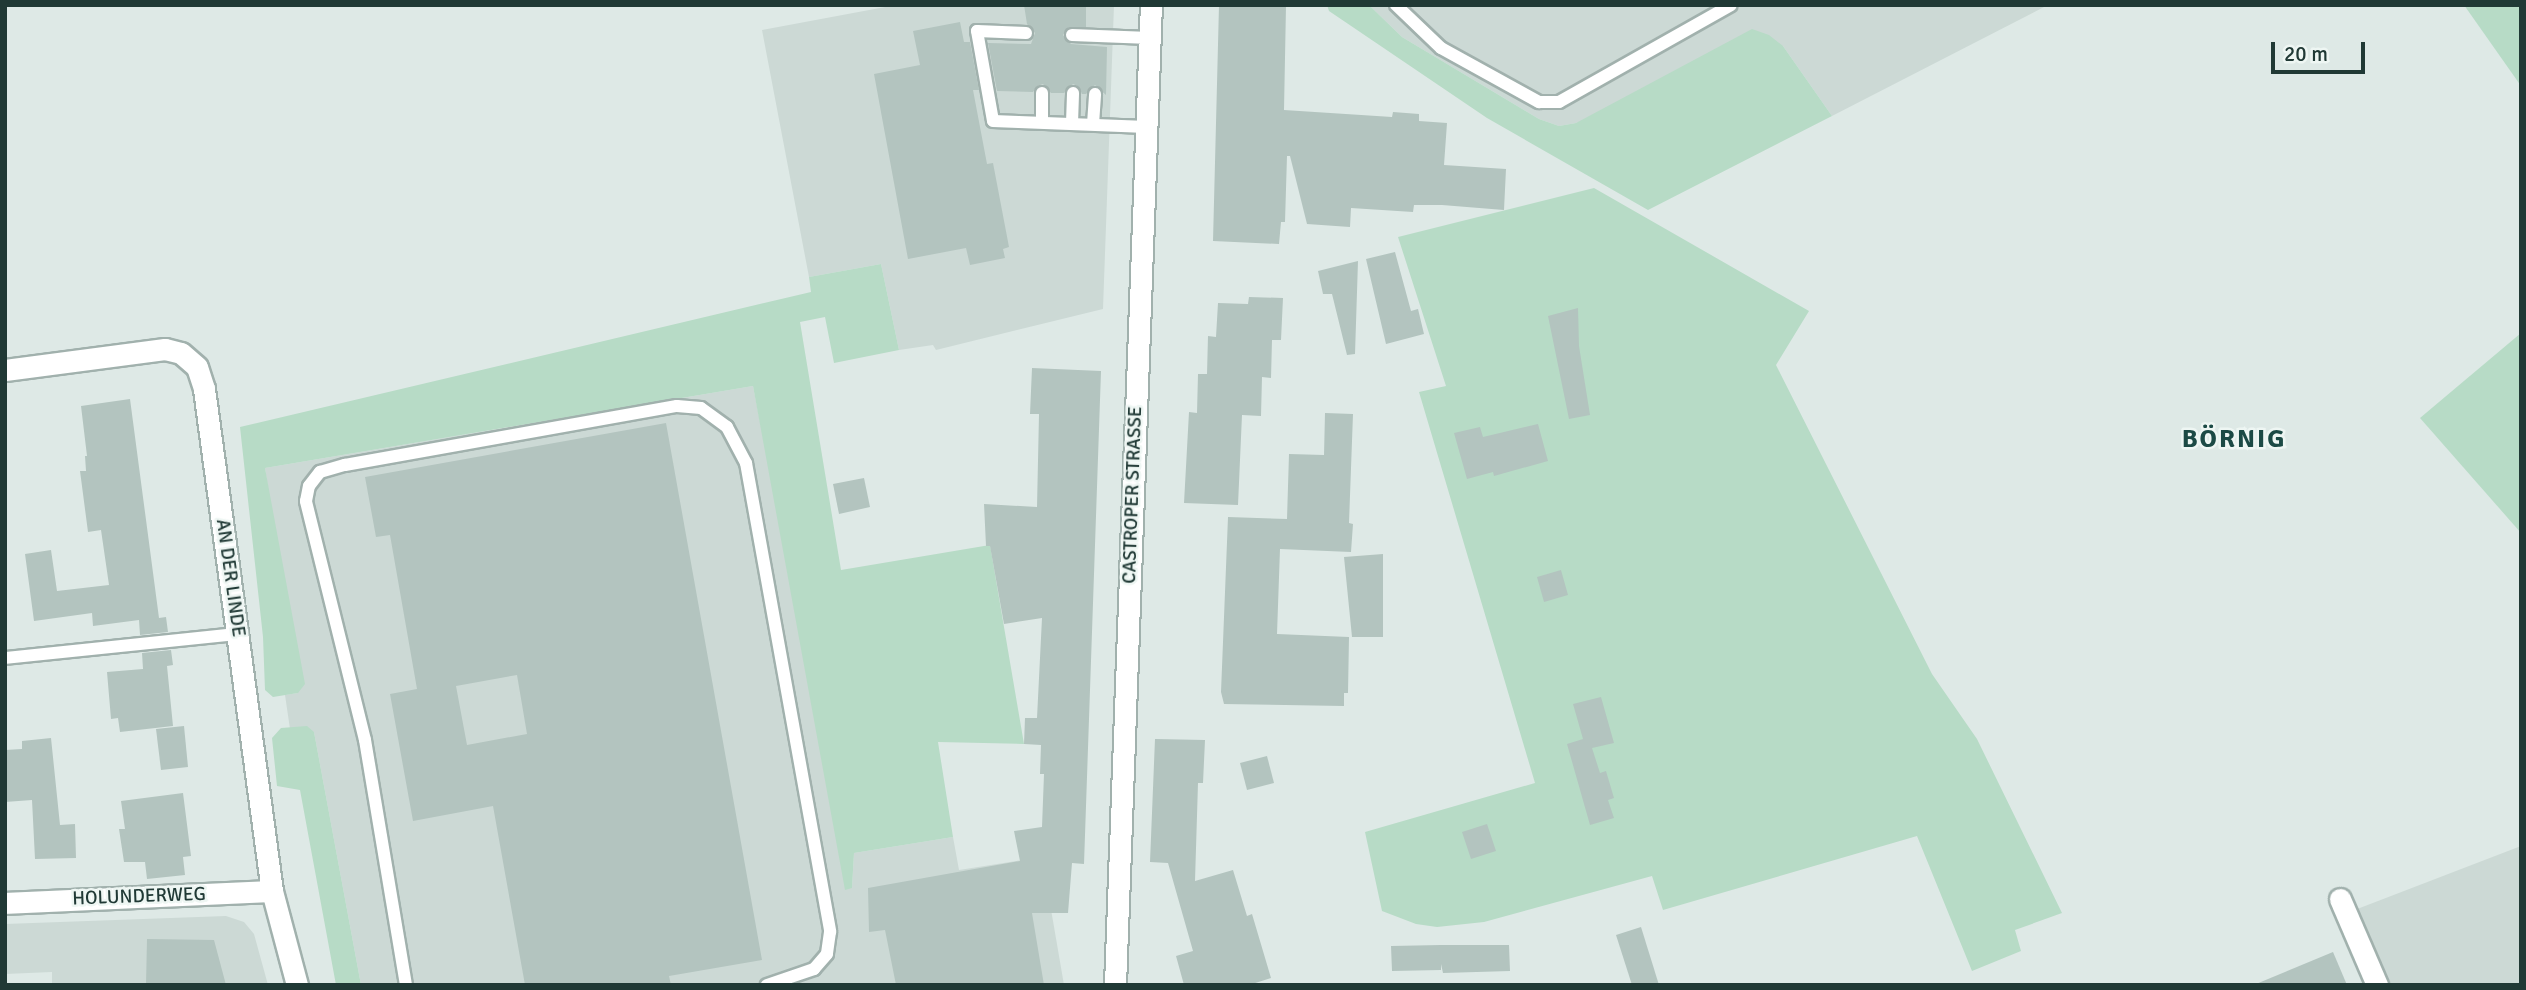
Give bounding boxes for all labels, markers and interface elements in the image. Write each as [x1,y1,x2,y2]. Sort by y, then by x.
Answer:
scale bar [2274,28,2368,72]
text: 20 m [2284,41,2328,67]
street label: CASTROPER STRASSE [1119,406,1147,584]
district label: BÖRNIG [2183,424,2285,456]
street label: AN DER LINDE [210,518,250,638]
street label: HOLUNDERWEG [72,883,206,911]

